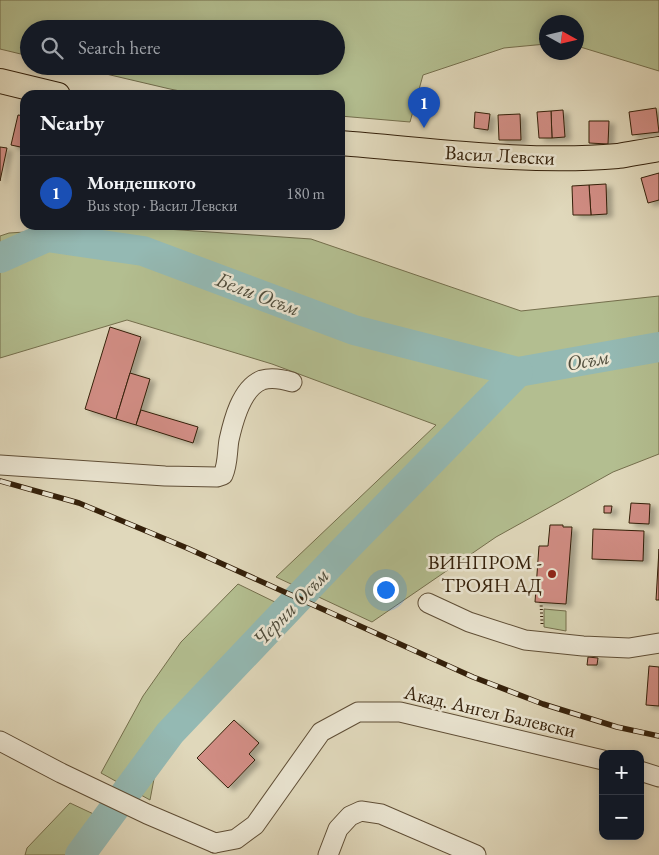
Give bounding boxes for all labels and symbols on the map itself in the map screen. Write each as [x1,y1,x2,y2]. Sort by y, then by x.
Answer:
north arrow [539,15,584,60]
pin: 1 [408,87,440,128]
street label: Васил Левски [444,139,556,171]
water label: Бели Осъм [211,265,304,322]
water label: Осъм [564,342,612,377]
place label: ВИНПРОМ - ТРОЯН АД [428,549,542,598]
water label: Черни Осъм [246,561,335,652]
marker: ВИНПРОМ - ТРОЯН АД [546,568,558,580]
your location [373,577,399,603]
street label: Акад. Ангел Балевски [401,678,579,743]

